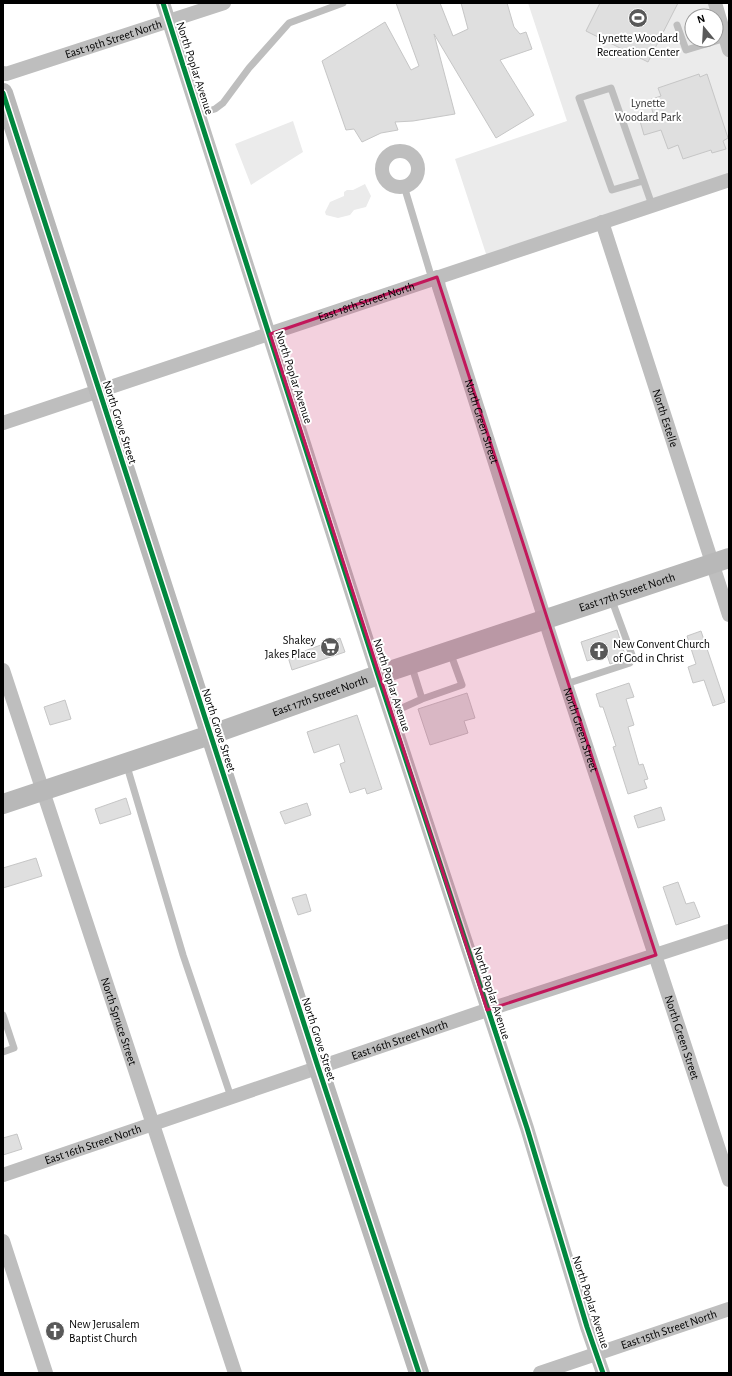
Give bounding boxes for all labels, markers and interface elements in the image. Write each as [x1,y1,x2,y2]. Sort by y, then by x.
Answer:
sports icon: Lynette Woodard Recreation Center [627,7,649,29]
north arrow [684,8,724,48]
text: N [696,13,706,25]
street label: East 19th Street North [63,18,163,60]
street label: North Poplar Avenue [174,20,216,116]
place label: Lynette Woodard Recreation Center [597,32,679,58]
park label: Lynette Woodard Park [615,97,682,123]
street label: East 18th Street North [316,280,416,323]
street label: North Poplar Avenue [273,329,315,425]
street label: North Green Street [463,377,501,465]
street label: North Grove Street [101,379,139,465]
street label: North Estelle [650,387,680,449]
street label: East 17th Street North [577,570,677,614]
place label: Shakey Jakes Place [265,634,316,660]
supermarket icon: Shakey Jakes Place [319,636,341,658]
street label: North Poplar Avenue [371,637,413,733]
place label: New Convent Church of God in Christ [613,638,710,664]
church icon: New Convent Church of God in Christ [588,640,610,662]
street label: East 17th Street North [271,673,369,718]
street label: North Green Street [561,686,600,774]
street label: North Grove Street [200,687,238,773]
street label: North Poplar Avenue [471,945,513,1041]
street label: North Spruce Street [99,976,139,1067]
street label: North Green Street [663,994,702,1081]
street label: North Grove Street [300,996,338,1082]
street label: East 16th Street North [350,1018,449,1062]
street label: East 16th Street North [43,1122,143,1166]
street label: North Poplar Avenue [570,1254,612,1350]
street label: East 15th Street North [619,1308,718,1351]
place label: New Jerusalem Baptist Church [69,1318,140,1344]
church icon: New Jerusalem Baptist Church [44,1320,66,1342]

